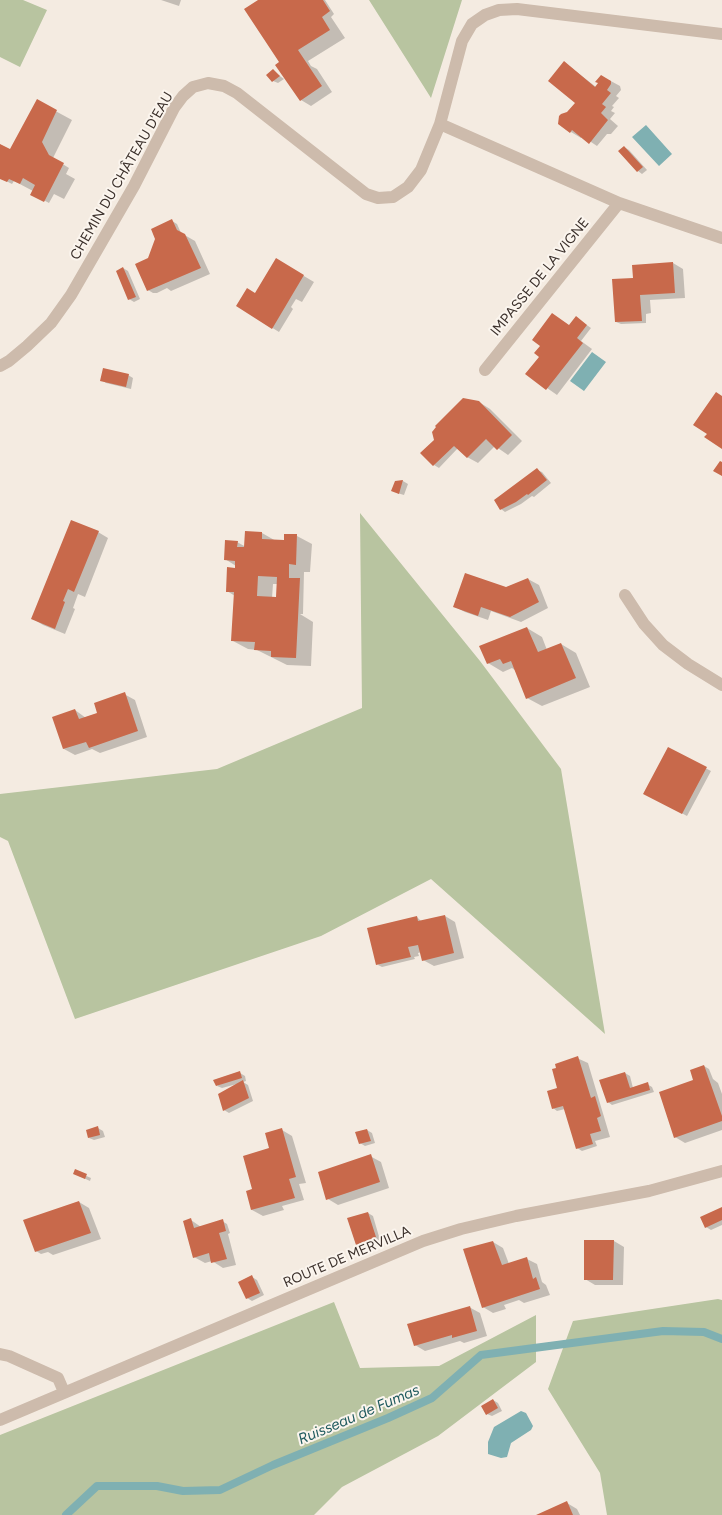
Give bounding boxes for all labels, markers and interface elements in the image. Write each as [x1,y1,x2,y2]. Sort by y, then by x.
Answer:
street label: CHEMIN DU CHÂTEAU D'EAU [67,89,177,263]
street label: IMPASSE DE LA VIGNE [487,215,593,339]
street label: ROUTE DE MERVILLA [281,1223,413,1291]
water label: Ruisseau de Fumas [296,1381,422,1449]

